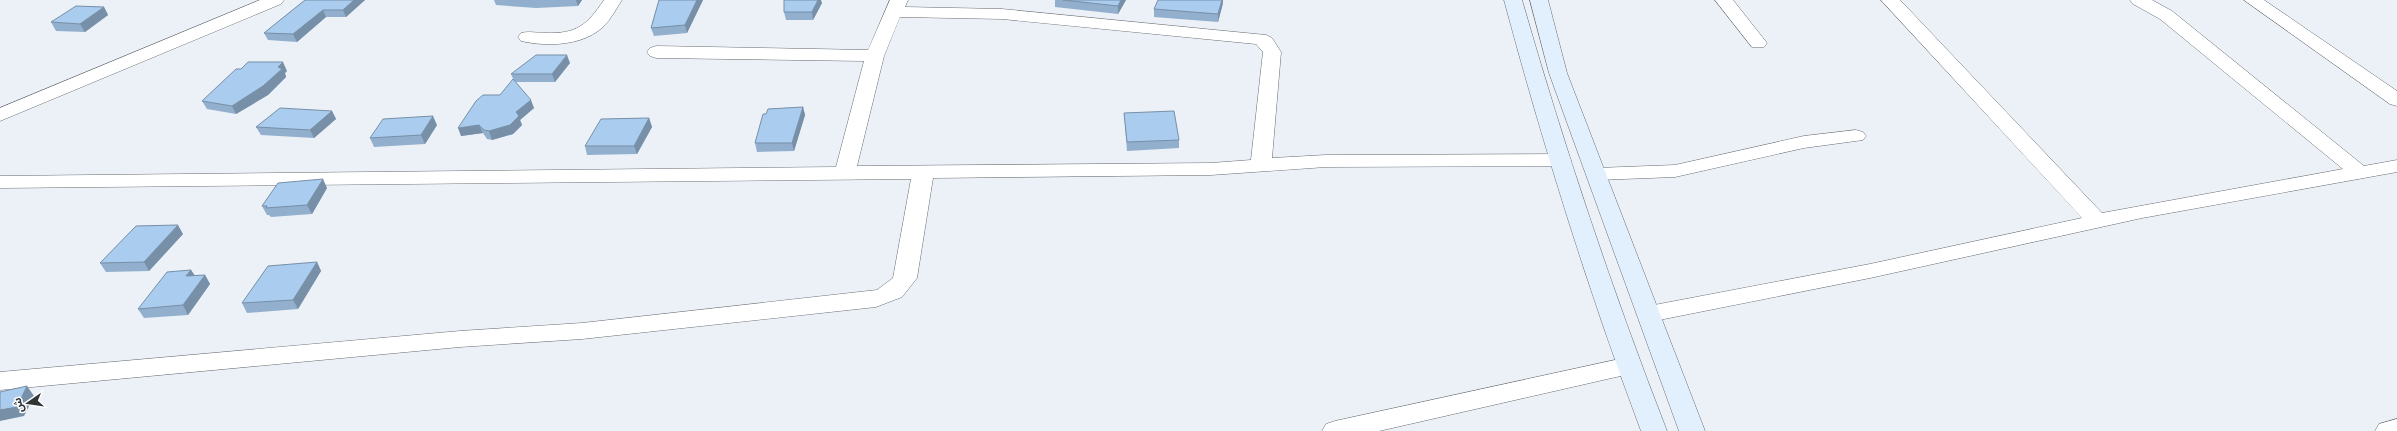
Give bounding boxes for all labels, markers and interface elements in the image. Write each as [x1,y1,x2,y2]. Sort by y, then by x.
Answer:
north arrow [8,383,48,423]
text: ش [11,396,27,414]

